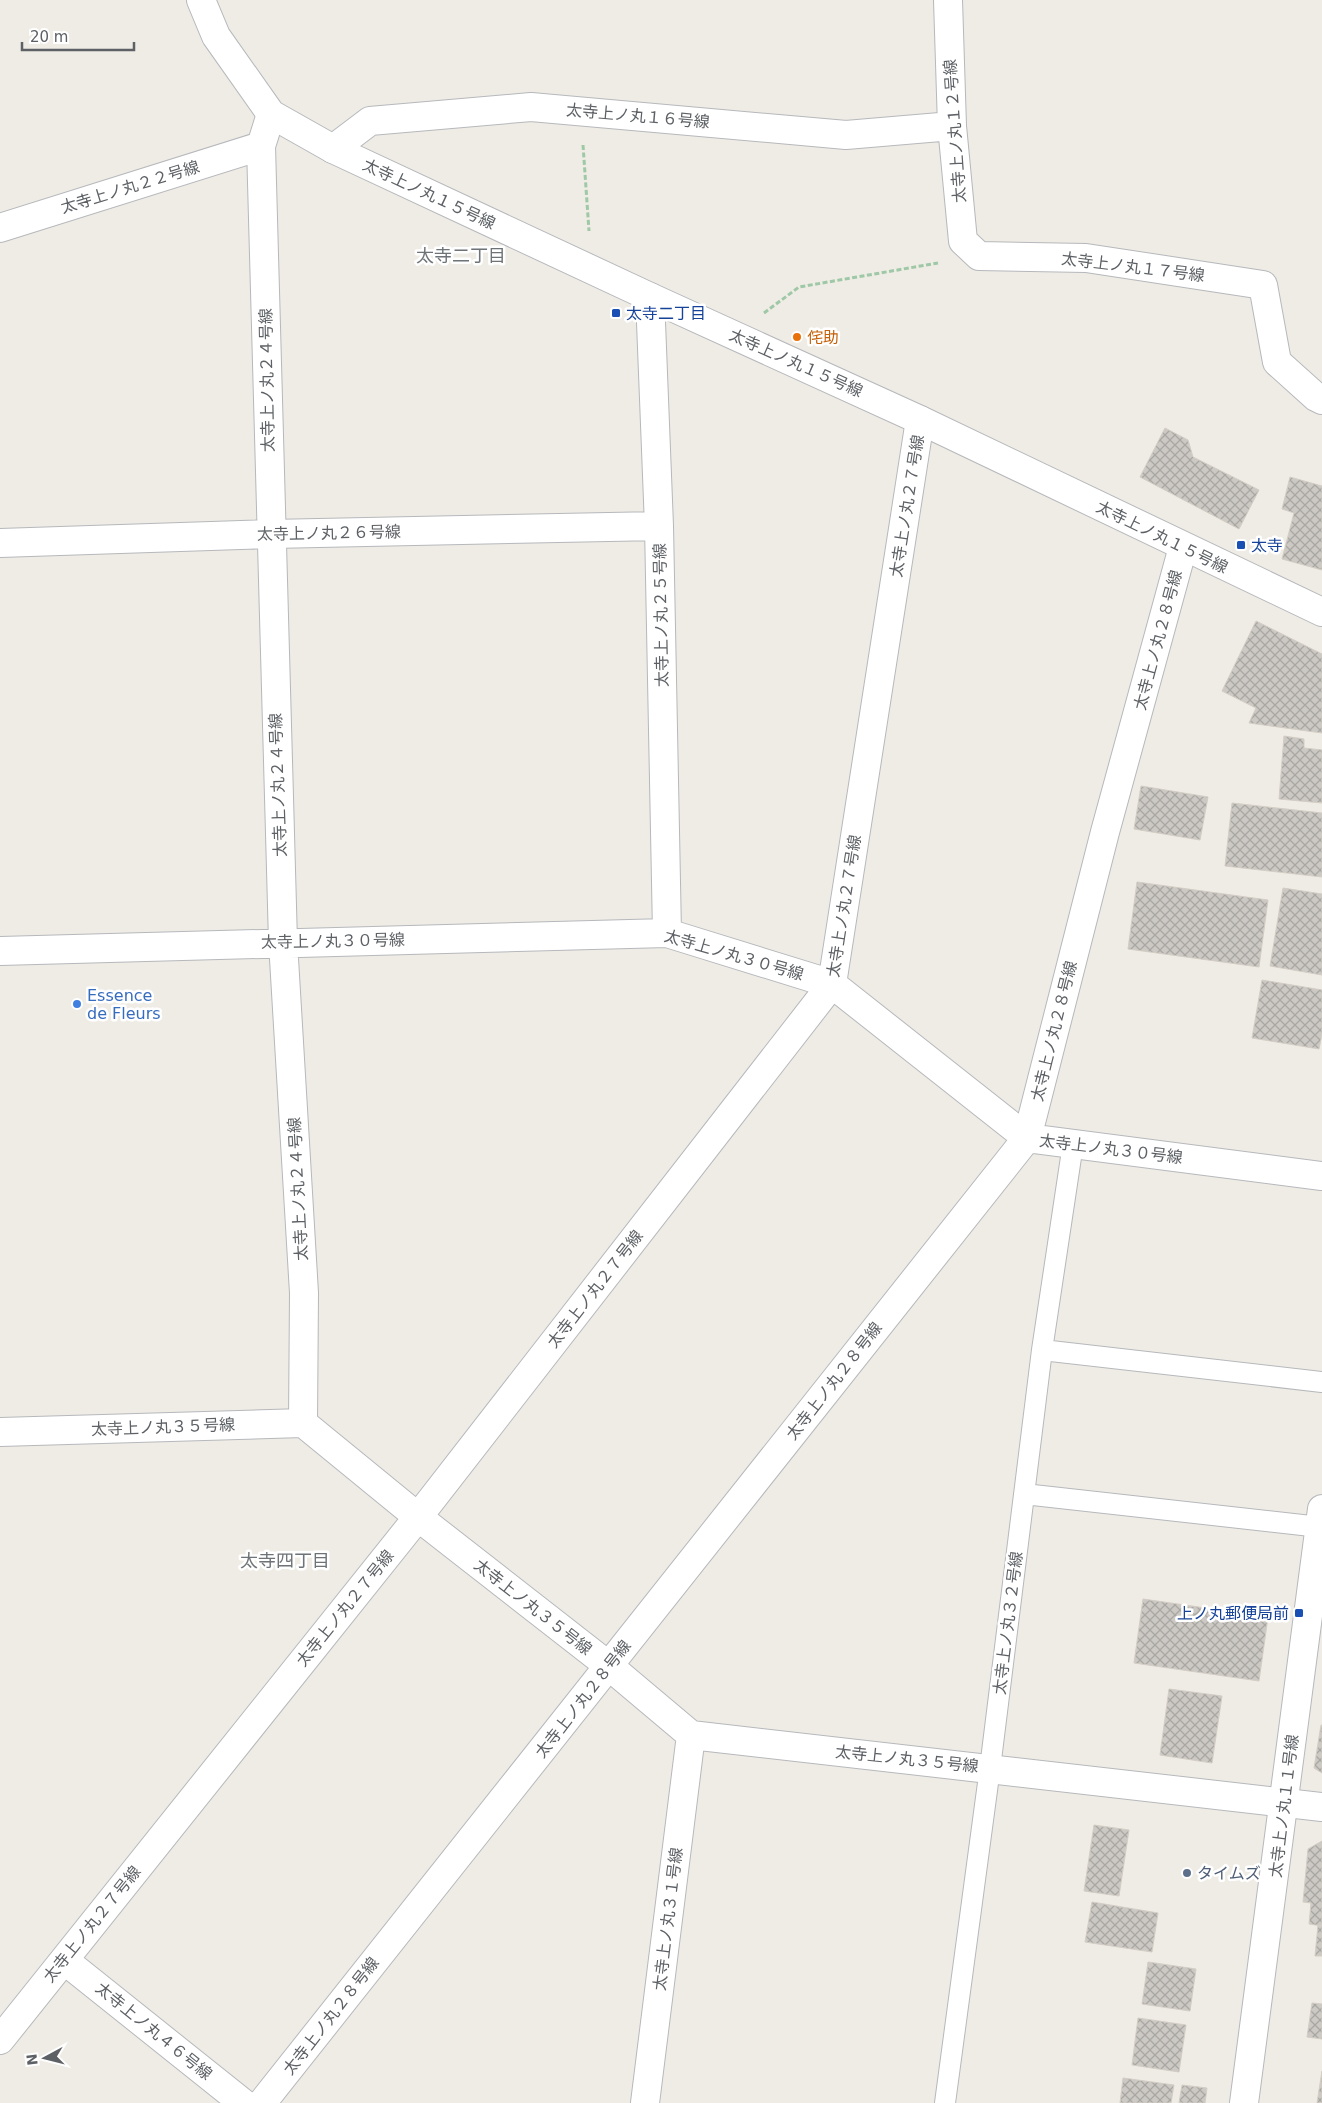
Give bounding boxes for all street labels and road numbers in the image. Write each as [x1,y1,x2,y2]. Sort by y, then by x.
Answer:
street label: 太寺上ノ丸１２号線 [941,59,969,203]
street label: 太寺上ノ丸１６号線 [565,100,711,132]
street label: 太寺上ノ丸１５号線 [360,155,498,233]
street label: 太寺上ノ丸２２号線 [58,157,202,217]
street label: 太寺上ノ丸１７号線 [1060,249,1206,285]
street label: 太寺上ノ丸２４号線 [256,308,278,452]
street label: 太寺上ノ丸１５号線 [726,325,866,401]
street label: 太寺上ノ丸２７号線 [886,433,928,579]
street label: 太寺上ノ丸１５号線 [1093,497,1231,577]
street label: 太寺上ノ丸２６号線 [257,522,401,544]
street label: 太寺上ノ丸２５号線 [650,543,672,687]
street label: 太寺上ノ丸２８号線 [1130,568,1186,712]
street label: 太寺上ノ丸２４号線 [266,713,290,857]
street label: 太寺上ノ丸２７号線 [823,833,865,979]
street label: 太寺上ノ丸３０号線 [662,926,806,984]
street label: 太寺上ノ丸３０号線 [261,930,405,952]
street label: 太寺上ノ丸２８号線 [1027,959,1081,1103]
street label: 太寺上ノ丸２４号線 [285,1117,311,1261]
street label: 太寺上ノ丸３０号線 [1038,1131,1184,1167]
street label: 太寺上ノ丸２７号線 [543,1226,647,1352]
street label: 太寺上ノ丸２８号線 [782,1318,886,1444]
street label: 太寺上ノ丸３５号線 [91,1415,235,1439]
street label: 太寺上ノ丸２７号線 [292,1546,398,1670]
street label: 太寺上ノ丸３２号線 [990,1550,1026,1696]
street label: 太寺上ノ丸３５号線 [470,1555,596,1659]
street label: 太寺上ノ丸２８号線 [531,1636,635,1762]
street label: 太寺上ノ丸１１号線 [1266,1733,1302,1879]
street label: 太寺上ノ丸３５号線 [834,1742,980,1776]
street label: 太寺上ノ丸３１号線 [650,1846,686,1992]
street label: 太寺上ノ丸２７号線 [39,1862,145,1986]
street label: 太寺上ノ丸２８号線 [279,1953,383,2079]
street label: 太寺上ノ丸４６号線 [92,1978,216,2084]

